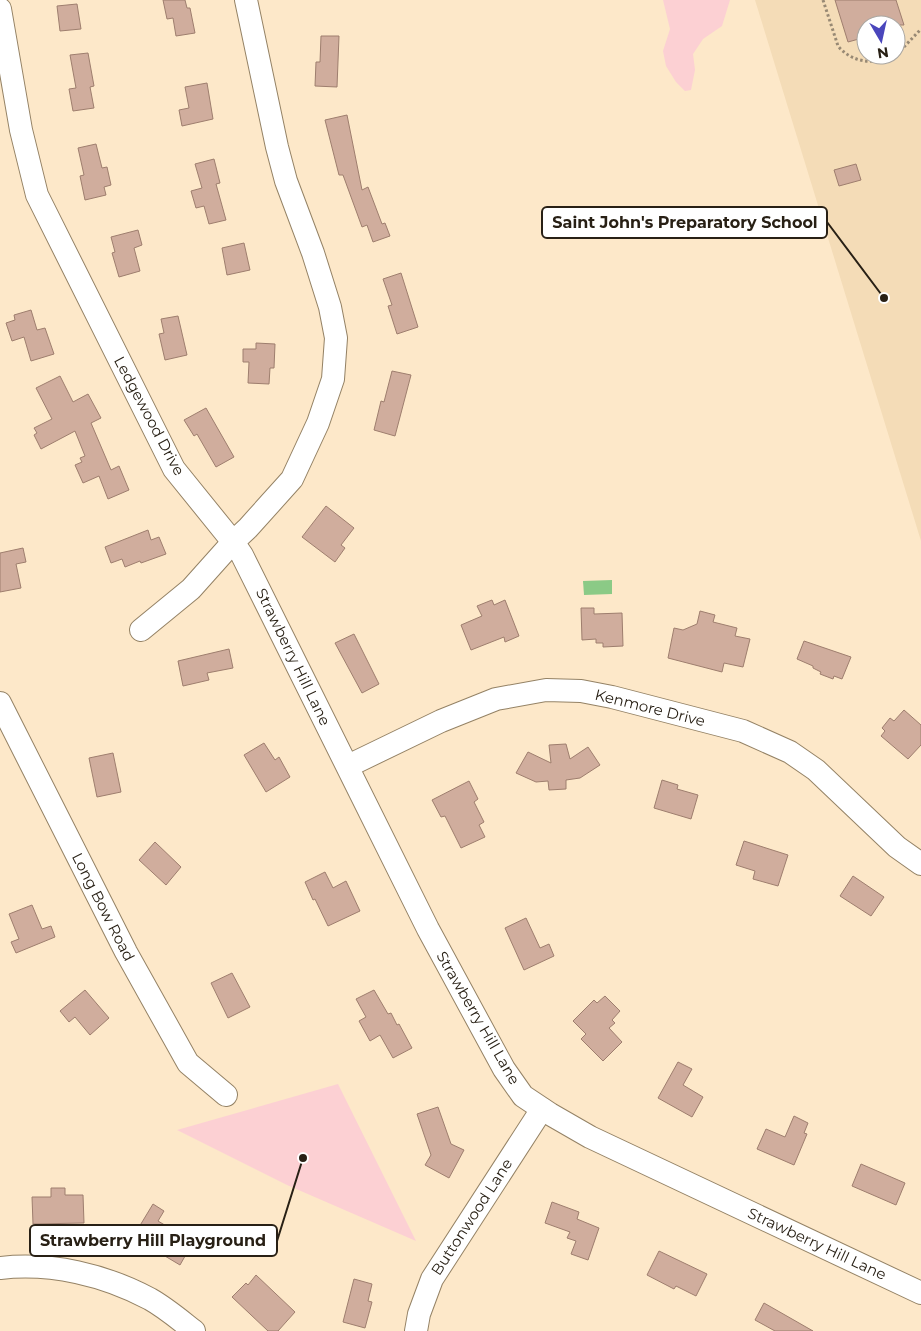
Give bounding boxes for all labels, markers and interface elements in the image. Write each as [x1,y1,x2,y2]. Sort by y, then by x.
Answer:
north arrow [856,15,906,65]
text: N [876,43,890,63]
callout: Saint John's Preparatory School [542,207,827,238]
text: Saint John's Preparatory School [552,213,818,232]
street label: Ledgewood Drive [110,353,189,479]
street label: Strawberry Hill Lane [252,585,335,729]
street label: Kenmore Drive [593,685,707,730]
street label: Long Bow Road [68,849,139,964]
street label: Strawberry Hill Lane [432,948,524,1088]
street label: Buttonwood Lane [427,1155,516,1279]
street label: Strawberry Hill Lane [745,1203,890,1284]
callout: Strawberry Hill Playground [30,1225,277,1256]
text: Strawberry Hill Playground [40,1231,266,1250]

